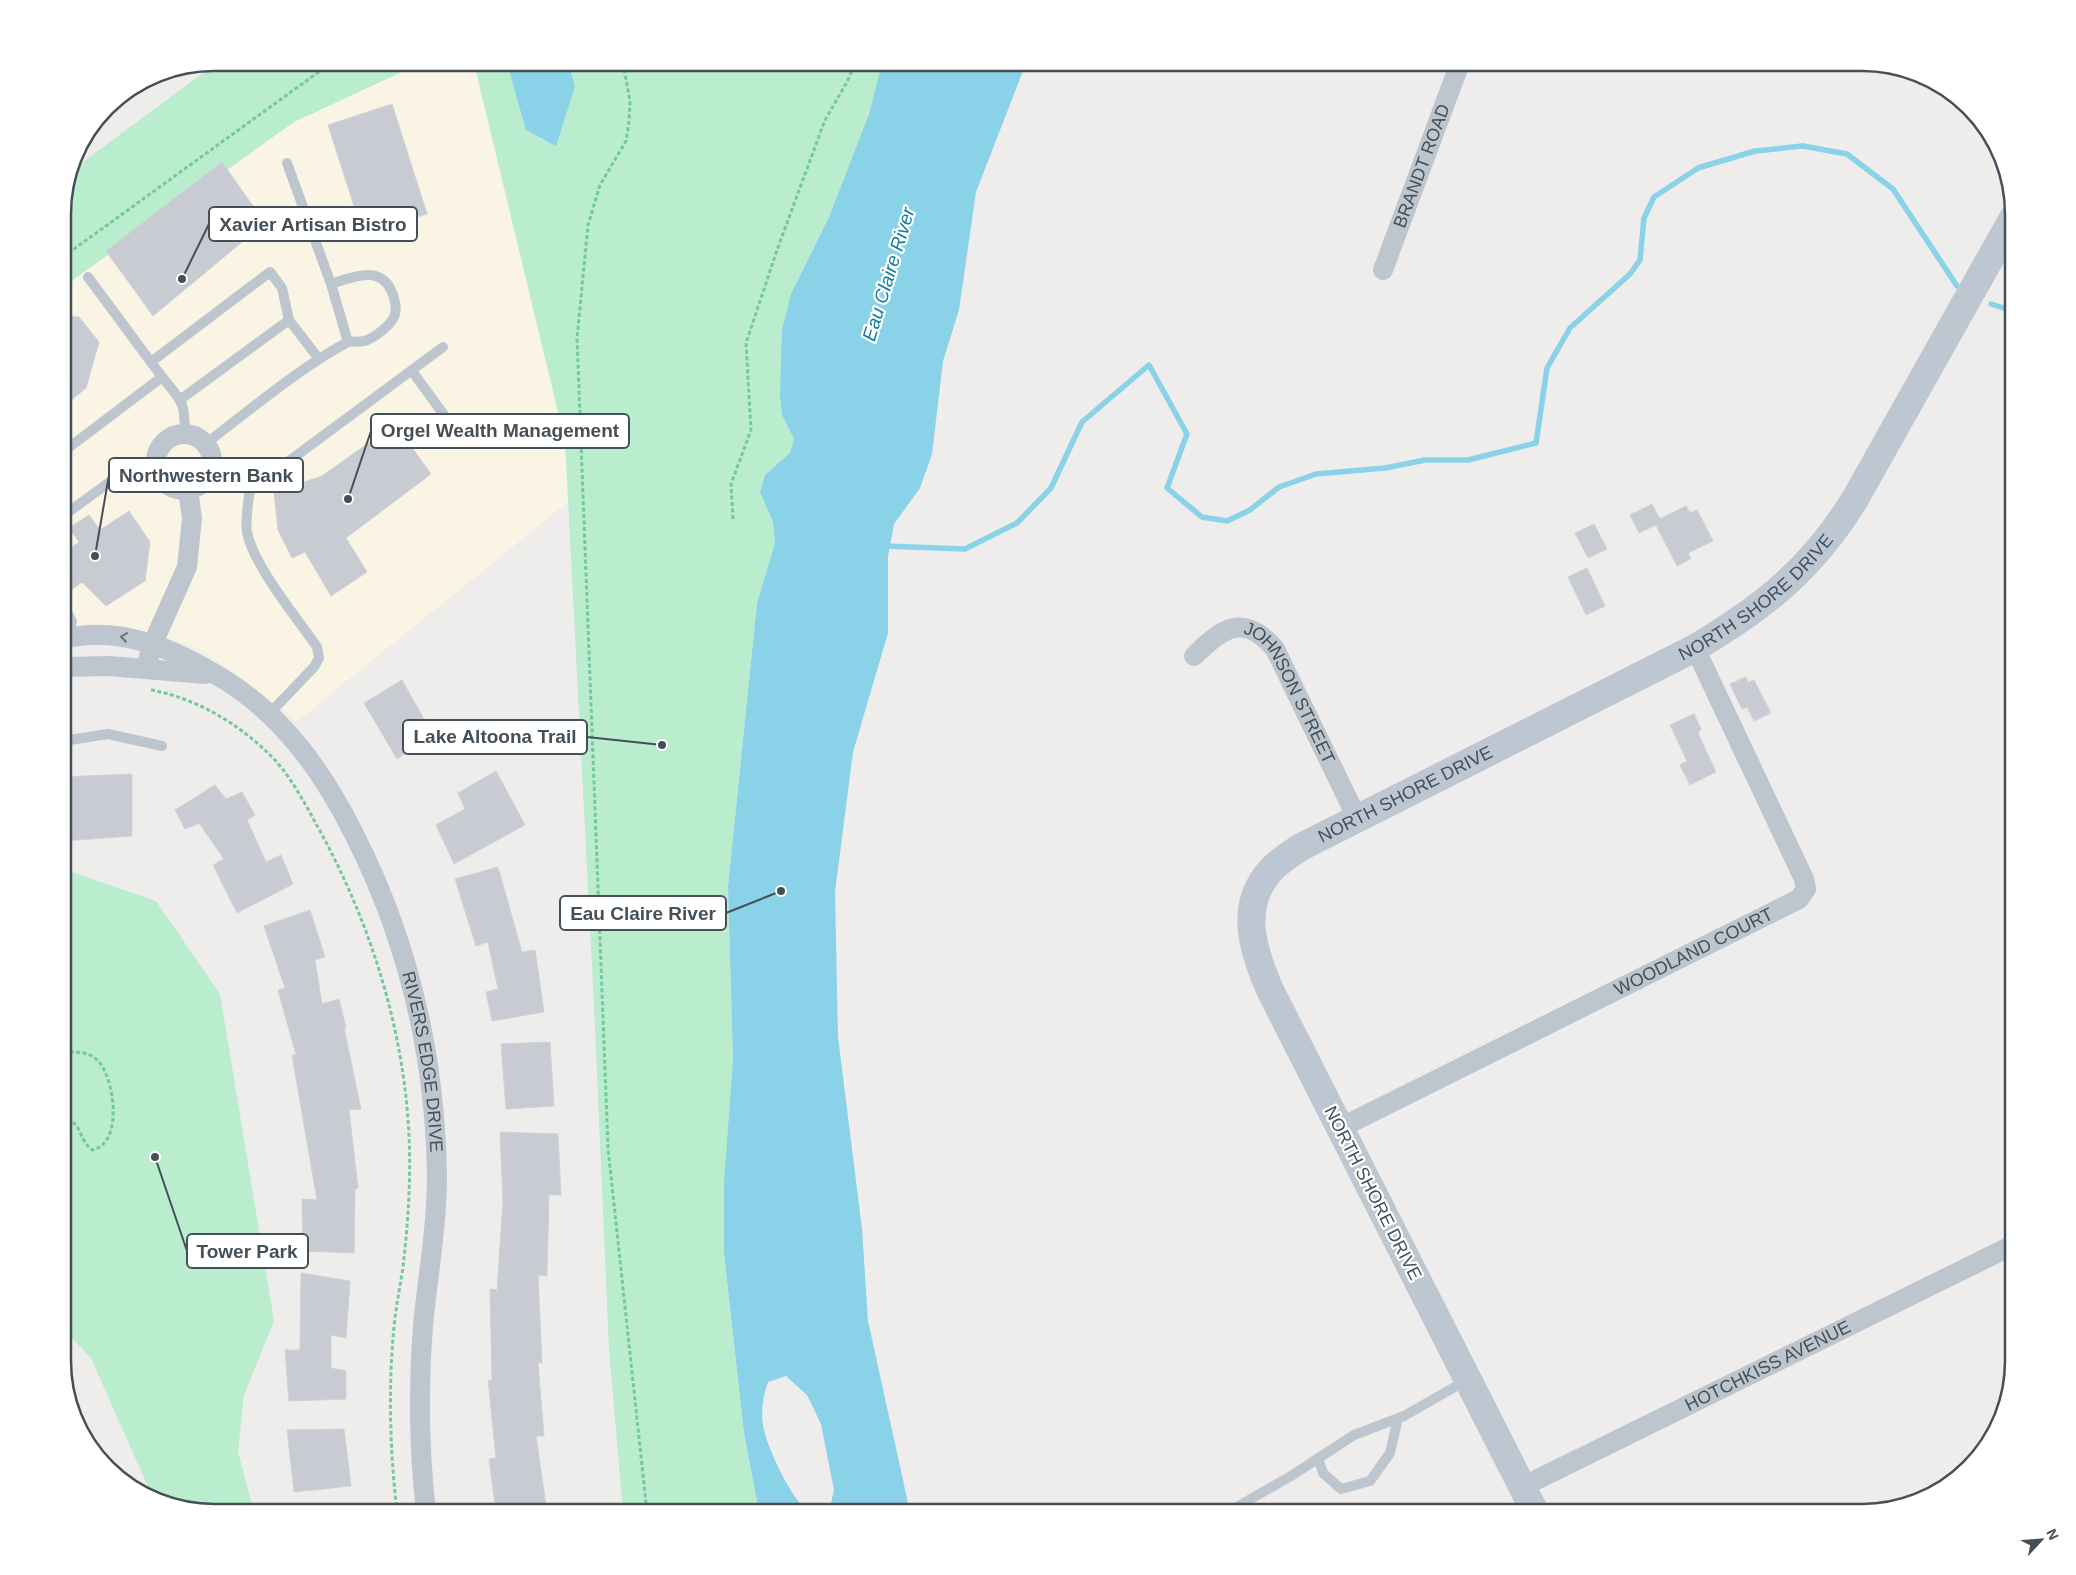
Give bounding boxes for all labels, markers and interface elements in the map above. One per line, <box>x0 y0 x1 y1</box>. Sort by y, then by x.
street label: BRANDT ROAD <box>1390 101 1454 231</box>
water label: Eau Claire River <box>858 204 919 343</box>
callout: Xavier Artisan Bistro <box>209 207 417 241</box>
text: Xavier Artisan Bistro <box>219 214 407 235</box>
callout: Orgel Wealth Management <box>371 414 629 448</box>
text: Orgel Wealth Management <box>381 420 620 441</box>
callout: Northwestern Bank <box>109 458 303 492</box>
text: Northwestern Bank <box>119 465 294 486</box>
street label: NORTH SHORE DRIVE <box>1675 530 1837 665</box>
street label: JOHNSON STREET <box>1241 618 1339 767</box>
one-way arrow <box>120 632 128 643</box>
callout: Lake Altoona Trail <box>403 720 587 754</box>
text: Lake Altoona Trail <box>414 726 576 747</box>
street label: NORTH SHORE DRIVE <box>1315 742 1496 847</box>
callout: Eau Claire River <box>560 896 726 930</box>
text: Eau Claire River <box>570 903 716 924</box>
street label: WOODLAND COURT <box>1611 904 1776 1000</box>
street label: RIVERS EDGE DRIVE <box>398 969 446 1153</box>
street label: NORTH SHORE DRIVE <box>1320 1103 1426 1283</box>
callout: Tower Park <box>187 1234 308 1268</box>
text: Tower Park <box>196 1241 298 1262</box>
street label: HOTCHKISS AVENUE <box>1682 1317 1854 1415</box>
north arrow <box>2016 1515 2066 1565</box>
text: N <box>2043 1526 2062 1542</box>

